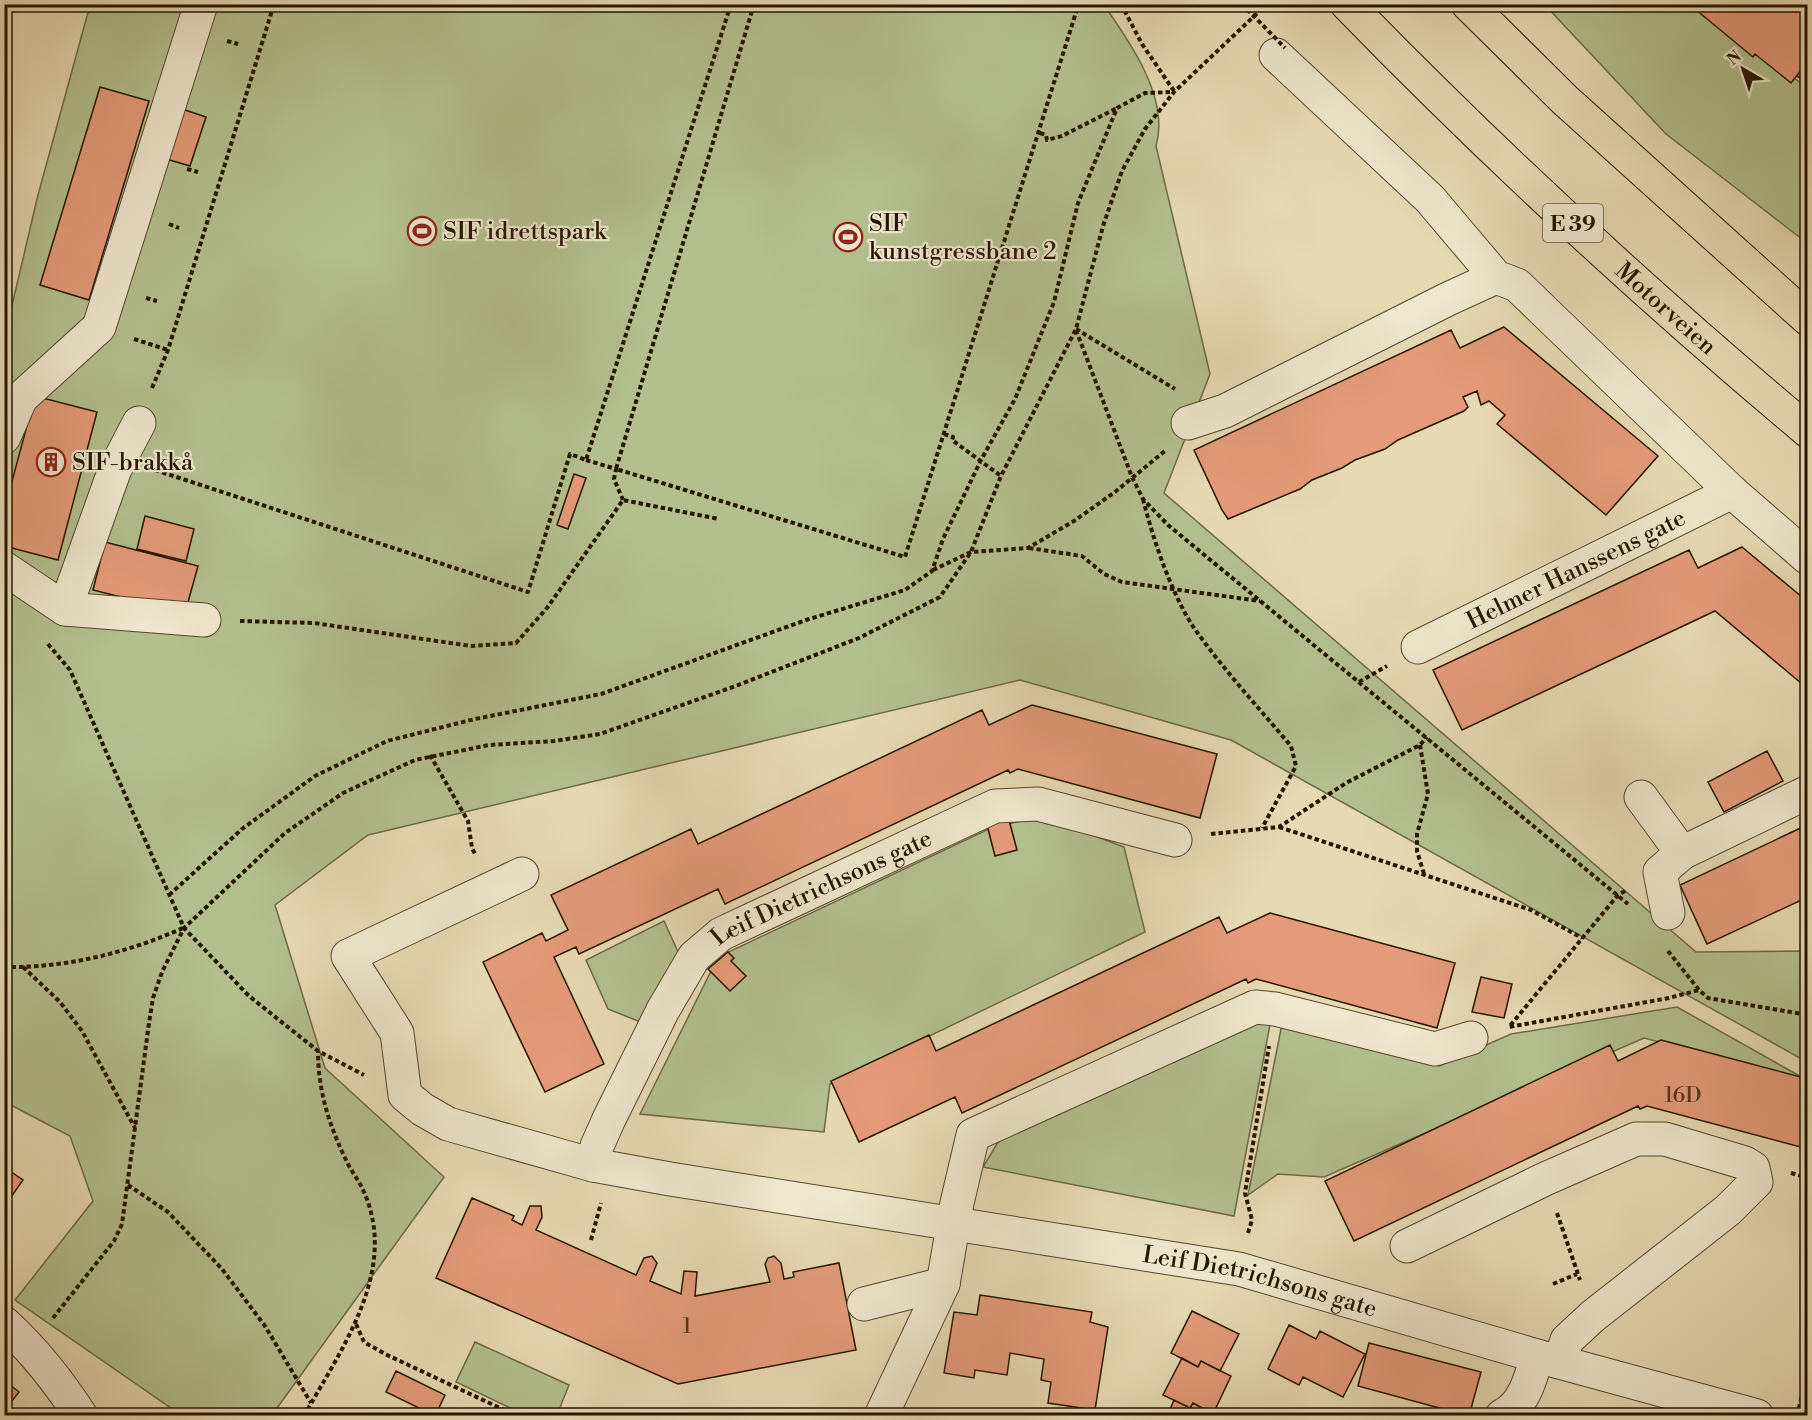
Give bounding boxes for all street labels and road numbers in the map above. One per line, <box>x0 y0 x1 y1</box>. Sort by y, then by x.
road number: E 39 <box>1543 204 1603 242</box>
street label: Motorveien <box>1608 256 1722 362</box>
street label: Helmer Hanssens gate <box>1462 503 1691 637</box>
street label: Leif Dietrichsons gate <box>704 824 937 953</box>
street label: Leif Dietrichsons gate <box>1140 1240 1380 1324</box>

